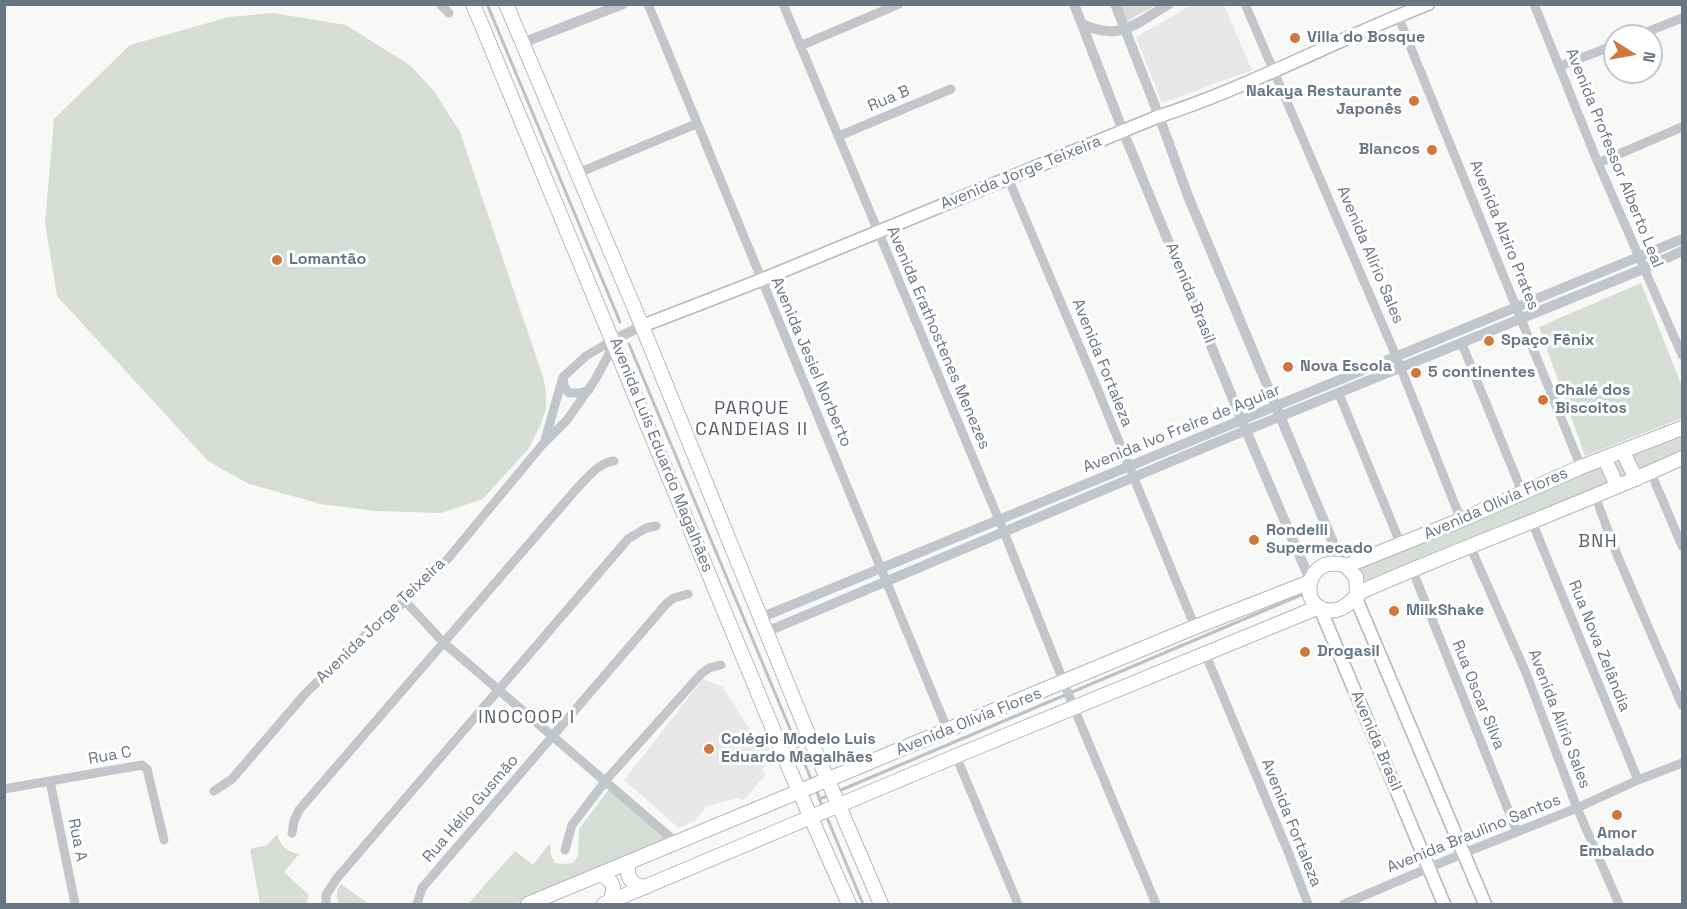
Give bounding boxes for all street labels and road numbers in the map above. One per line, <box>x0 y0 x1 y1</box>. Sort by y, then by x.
street label: Avenida Professor Alberto Leal <box>1561 45 1667 271</box>
street label: Rua B <box>865 82 913 116</box>
street label: Avenida Jorge Teixeira <box>938 132 1104 214</box>
street label: Avenida Alziro Prates <box>1465 157 1543 313</box>
street label: Avenida Alírio Sales <box>1332 183 1408 327</box>
street label: Avenida Erathostenes Menezes <box>882 224 994 452</box>
street label: Avenida Brasil <box>1161 240 1219 346</box>
street label: Avenida Jesiel Norberto <box>766 274 856 450</box>
street label: Avenida Fortaleza <box>1068 296 1136 430</box>
street label: Avenida Luís Eduardo Magalhães <box>605 335 717 575</box>
street label: Avenida Ivo Freire de Aguiar <box>1080 381 1284 477</box>
street label: Avenida Olívia Flores <box>1421 464 1571 544</box>
street label: Avenida Jorge Teixeira <box>312 554 450 688</box>
street label: Rua Nova Zelândia <box>1564 578 1634 714</box>
street label: Rua Oscar Silva <box>1447 637 1509 753</box>
street label: Avenida Alírio Sales <box>1524 647 1594 791</box>
street label: Avenida Olívia Flores <box>893 684 1045 760</box>
street label: Avenida Brasil <box>1346 688 1406 794</box>
street label: Rua C <box>87 743 133 769</box>
street label: Rua Hélio Gusmão <box>419 751 523 867</box>
street label: Avenida Fortaleza <box>1257 756 1325 890</box>
street label: Avenida Braulino Santos <box>1384 790 1564 878</box>
street label: Rua A <box>63 817 91 863</box>

